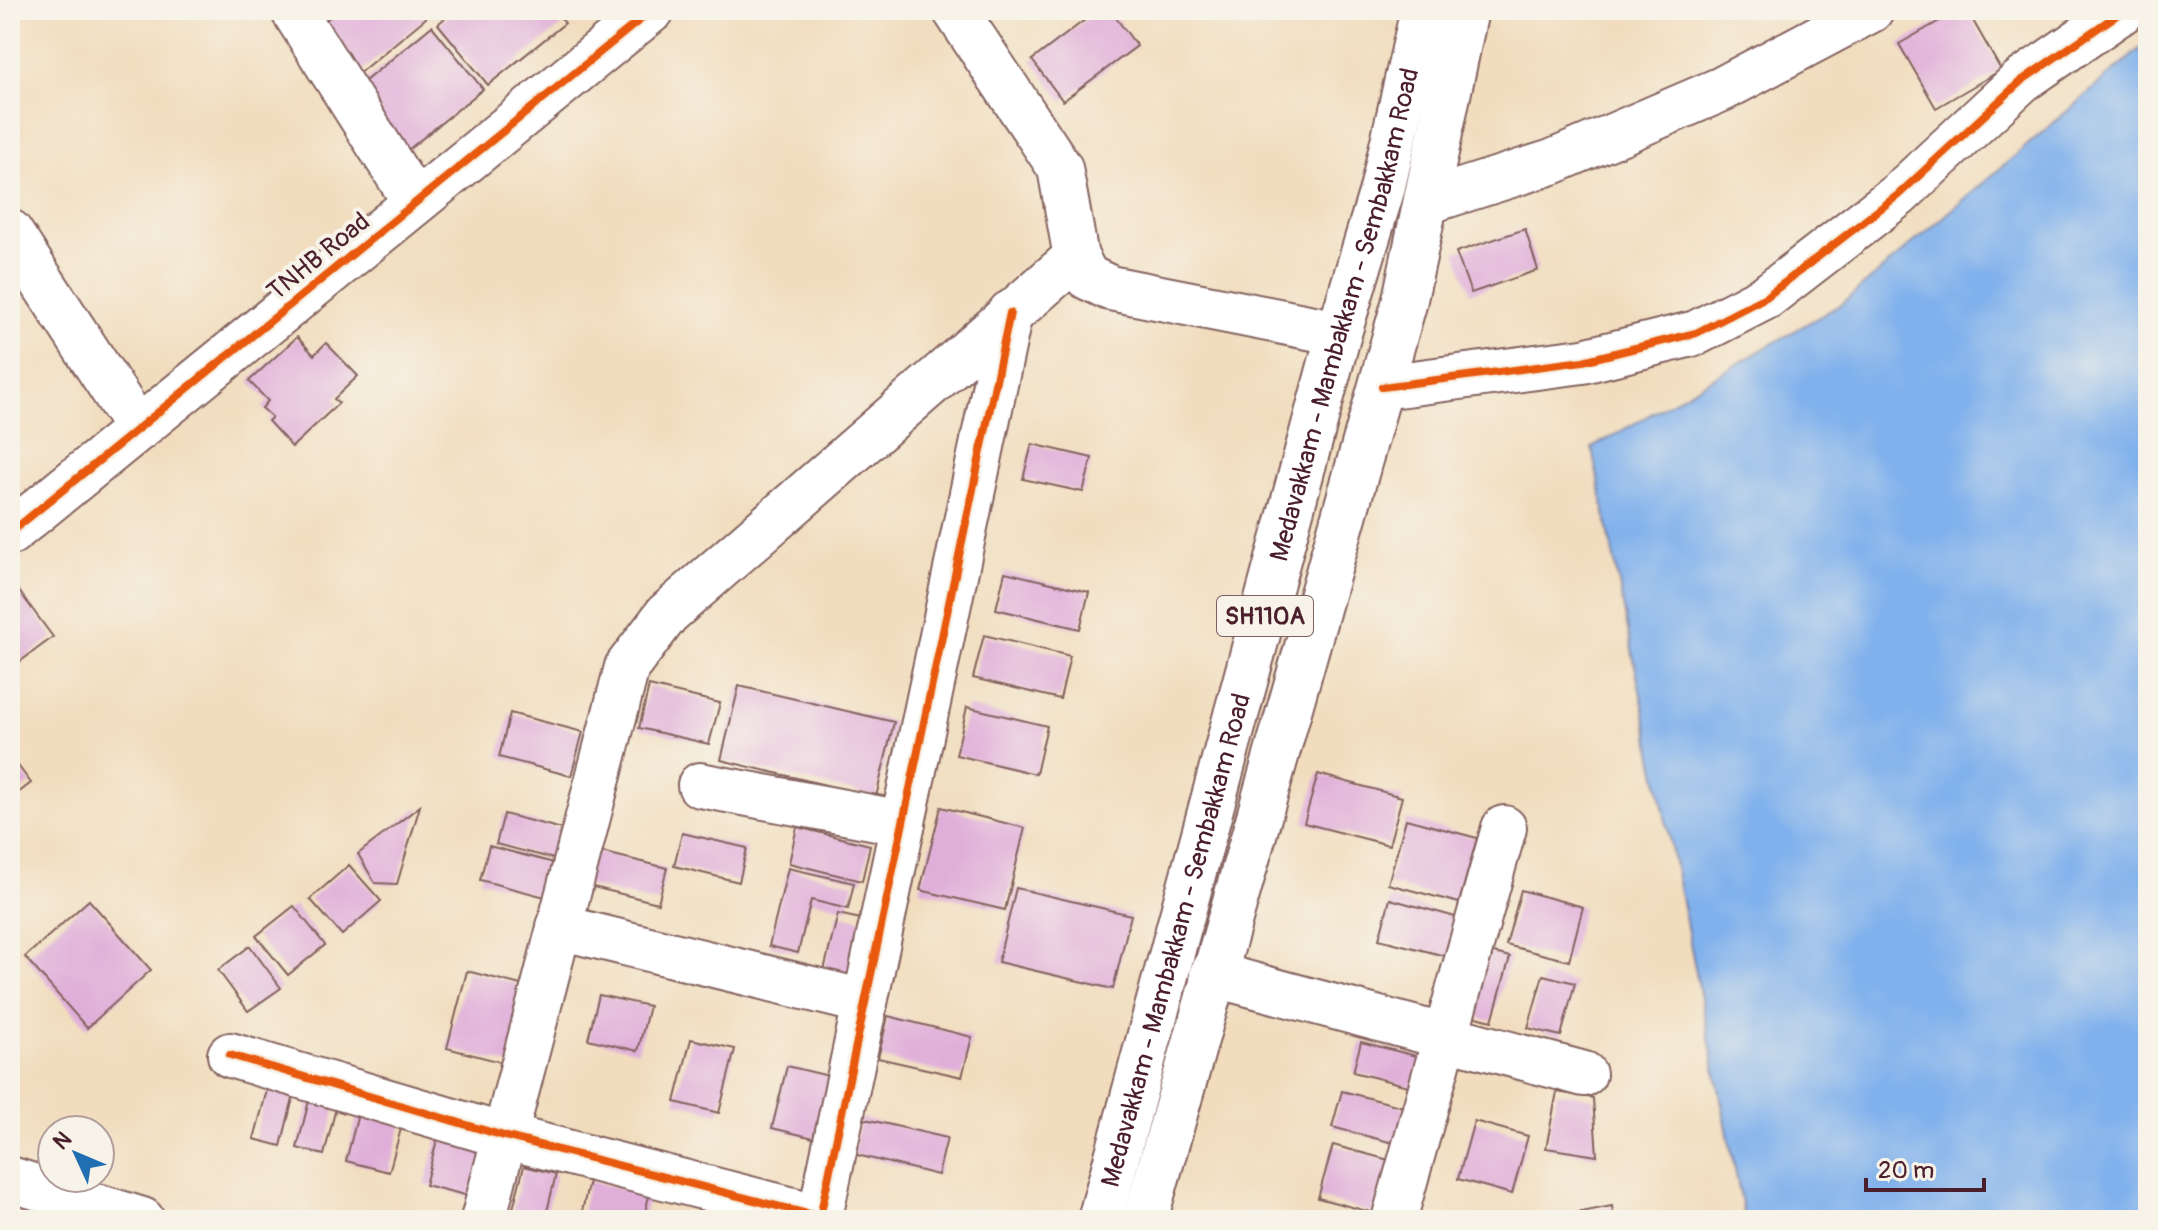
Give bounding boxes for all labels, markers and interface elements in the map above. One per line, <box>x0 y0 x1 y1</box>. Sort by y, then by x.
street label: Medavakkam - Mambakkam - Sembakkam Road <box>1263 65 1426 565</box>
street label: TNHB Road <box>261 206 376 308</box>
road number: SH110A <box>1217 596 1313 636</box>
street label: Medavakkam - Mambakkam - Sembakkam Road <box>1095 690 1258 1190</box>
north arrow <box>36 1114 116 1194</box>
text: N <box>47 1126 78 1156</box>
scale bar <box>1866 1142 1984 1192</box>
text: 20 m <box>1878 1156 1934 1185</box>

